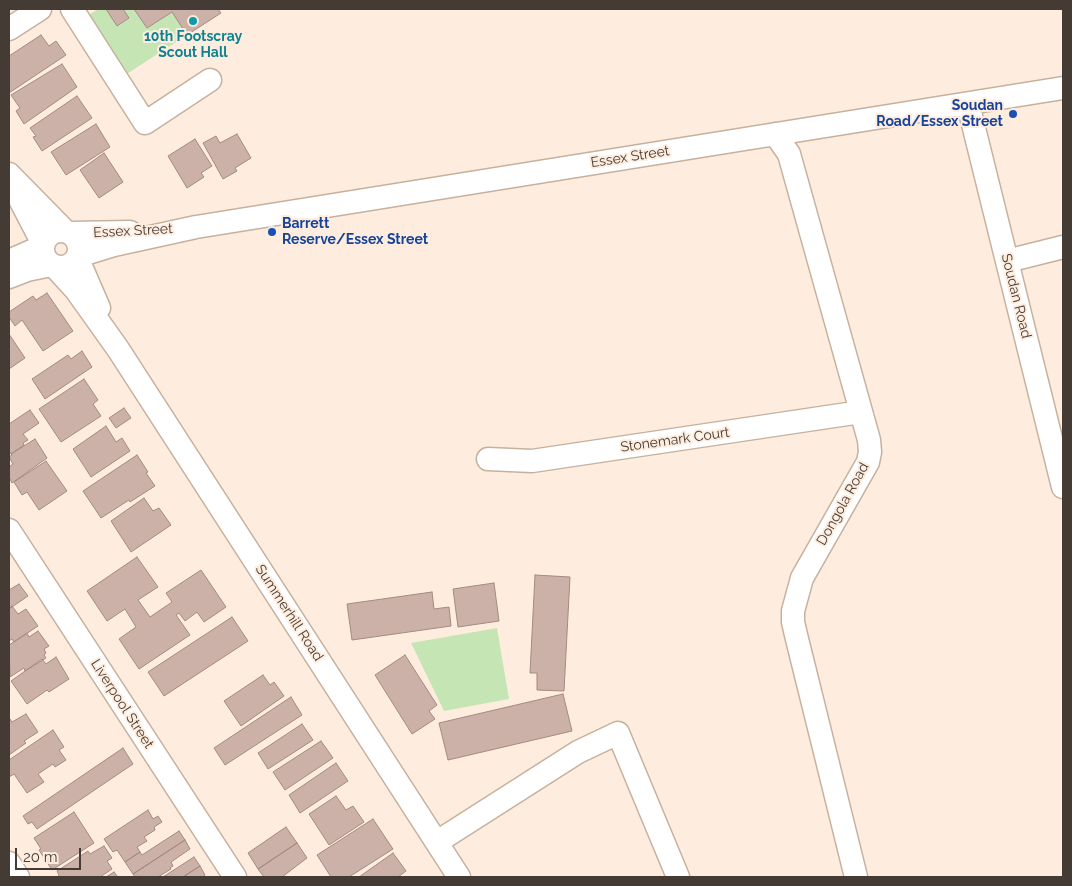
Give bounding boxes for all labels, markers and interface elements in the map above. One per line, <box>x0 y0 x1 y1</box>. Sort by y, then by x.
marker: 10th Footscray Scout Hall <box>187 15 199 27</box>
place label: 10th Footscray Scout Hall <box>144 29 242 62</box>
place label: Soudan Road/Essex Street <box>876 98 1003 130</box>
marker: Soudan Road/Essex Street <box>1007 108 1019 120</box>
street label: Essex Street <box>589 142 671 172</box>
place label: Barrett Reserve/Essex Street <box>282 216 428 248</box>
street label: Essex Street <box>93 221 173 241</box>
marker: Barrett Reserve/Essex Street <box>266 226 278 238</box>
street label: Soudan Road <box>997 252 1035 340</box>
street label: Stonemark Court <box>619 424 731 456</box>
street label: Dongola Road <box>813 460 873 548</box>
street label: Summerhill Road <box>252 562 326 664</box>
street label: Liverpool Street <box>87 656 157 752</box>
scale bar <box>18 838 84 870</box>
text: 20 m <box>23 848 58 866</box>

